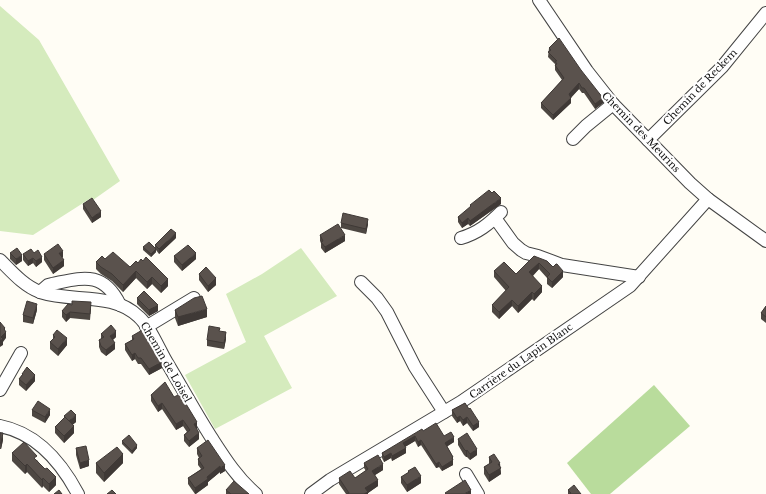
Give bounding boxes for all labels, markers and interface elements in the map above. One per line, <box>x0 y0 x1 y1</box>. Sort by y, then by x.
street label: Chemin de Reckem <box>660 46 740 128</box>
street label: Chemin des Meurins <box>599 89 683 175</box>
street label: Chemin de Loisel <box>138 320 194 404</box>
street label: Carrière du Lapin Blanc <box>467 320 576 402</box>

